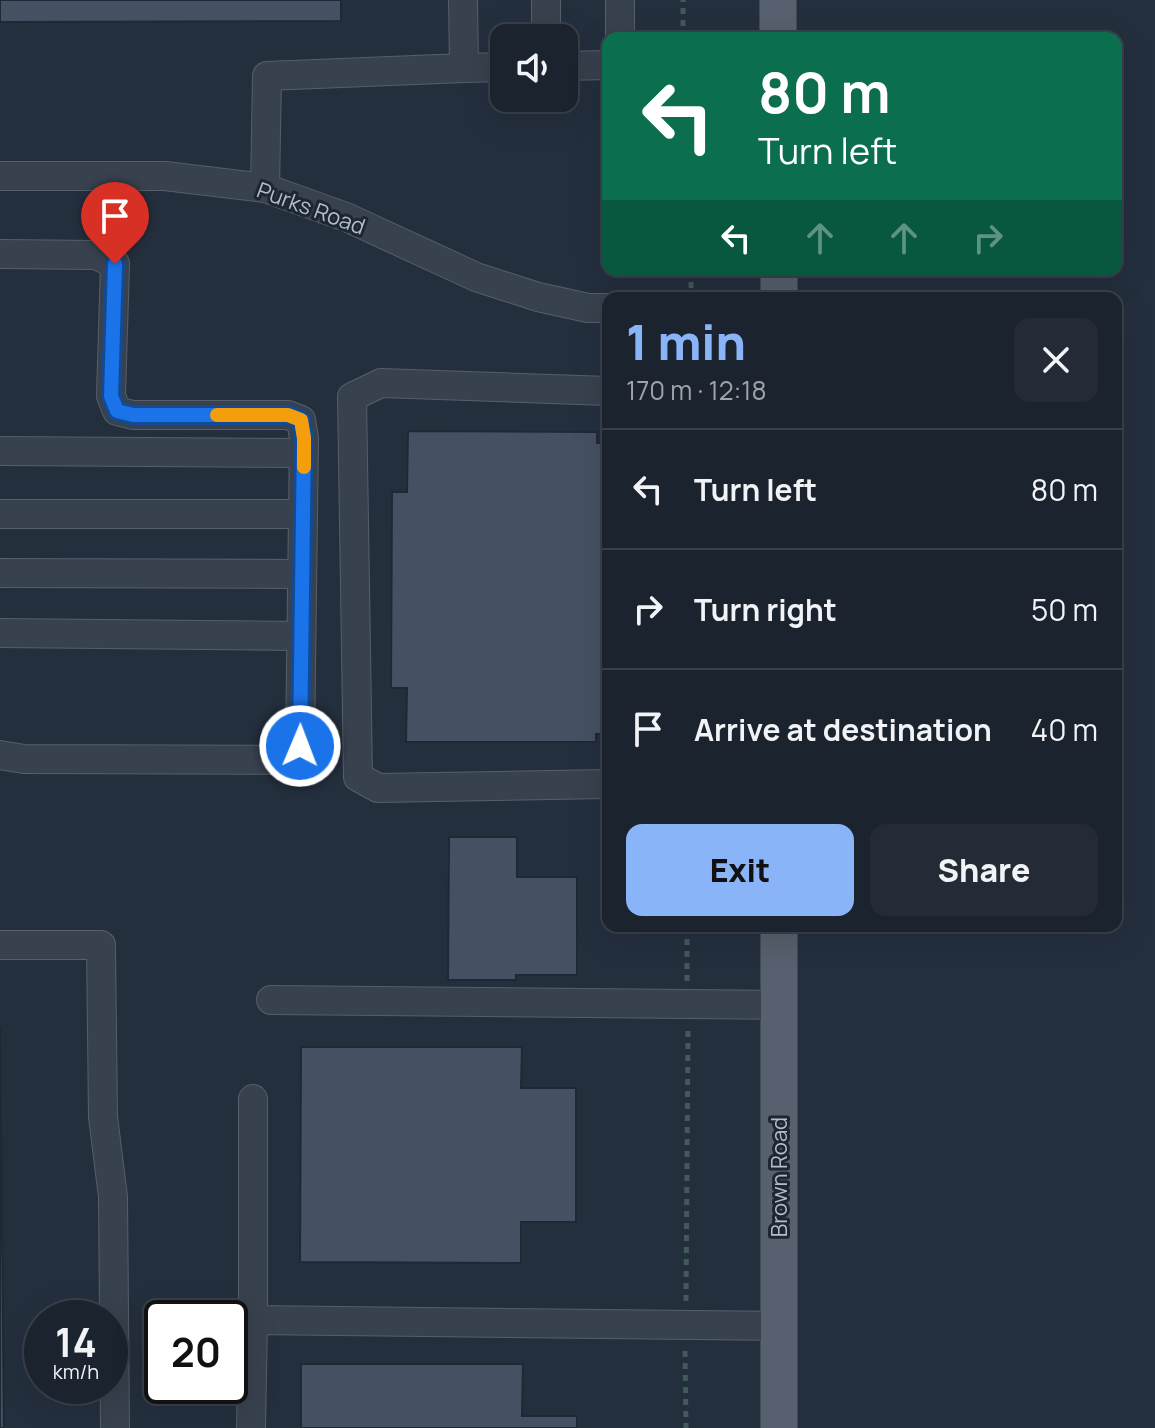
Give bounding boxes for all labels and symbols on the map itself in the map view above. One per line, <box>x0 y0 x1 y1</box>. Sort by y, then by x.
street label: Purks Road <box>253 175 369 241</box>
pin <box>81 182 149 264</box>
position arrow <box>258 704 342 788</box>
street label: Brown Road <box>764 1117 794 1237</box>
speed limit sign: 20 <box>144 1300 248 1404</box>

